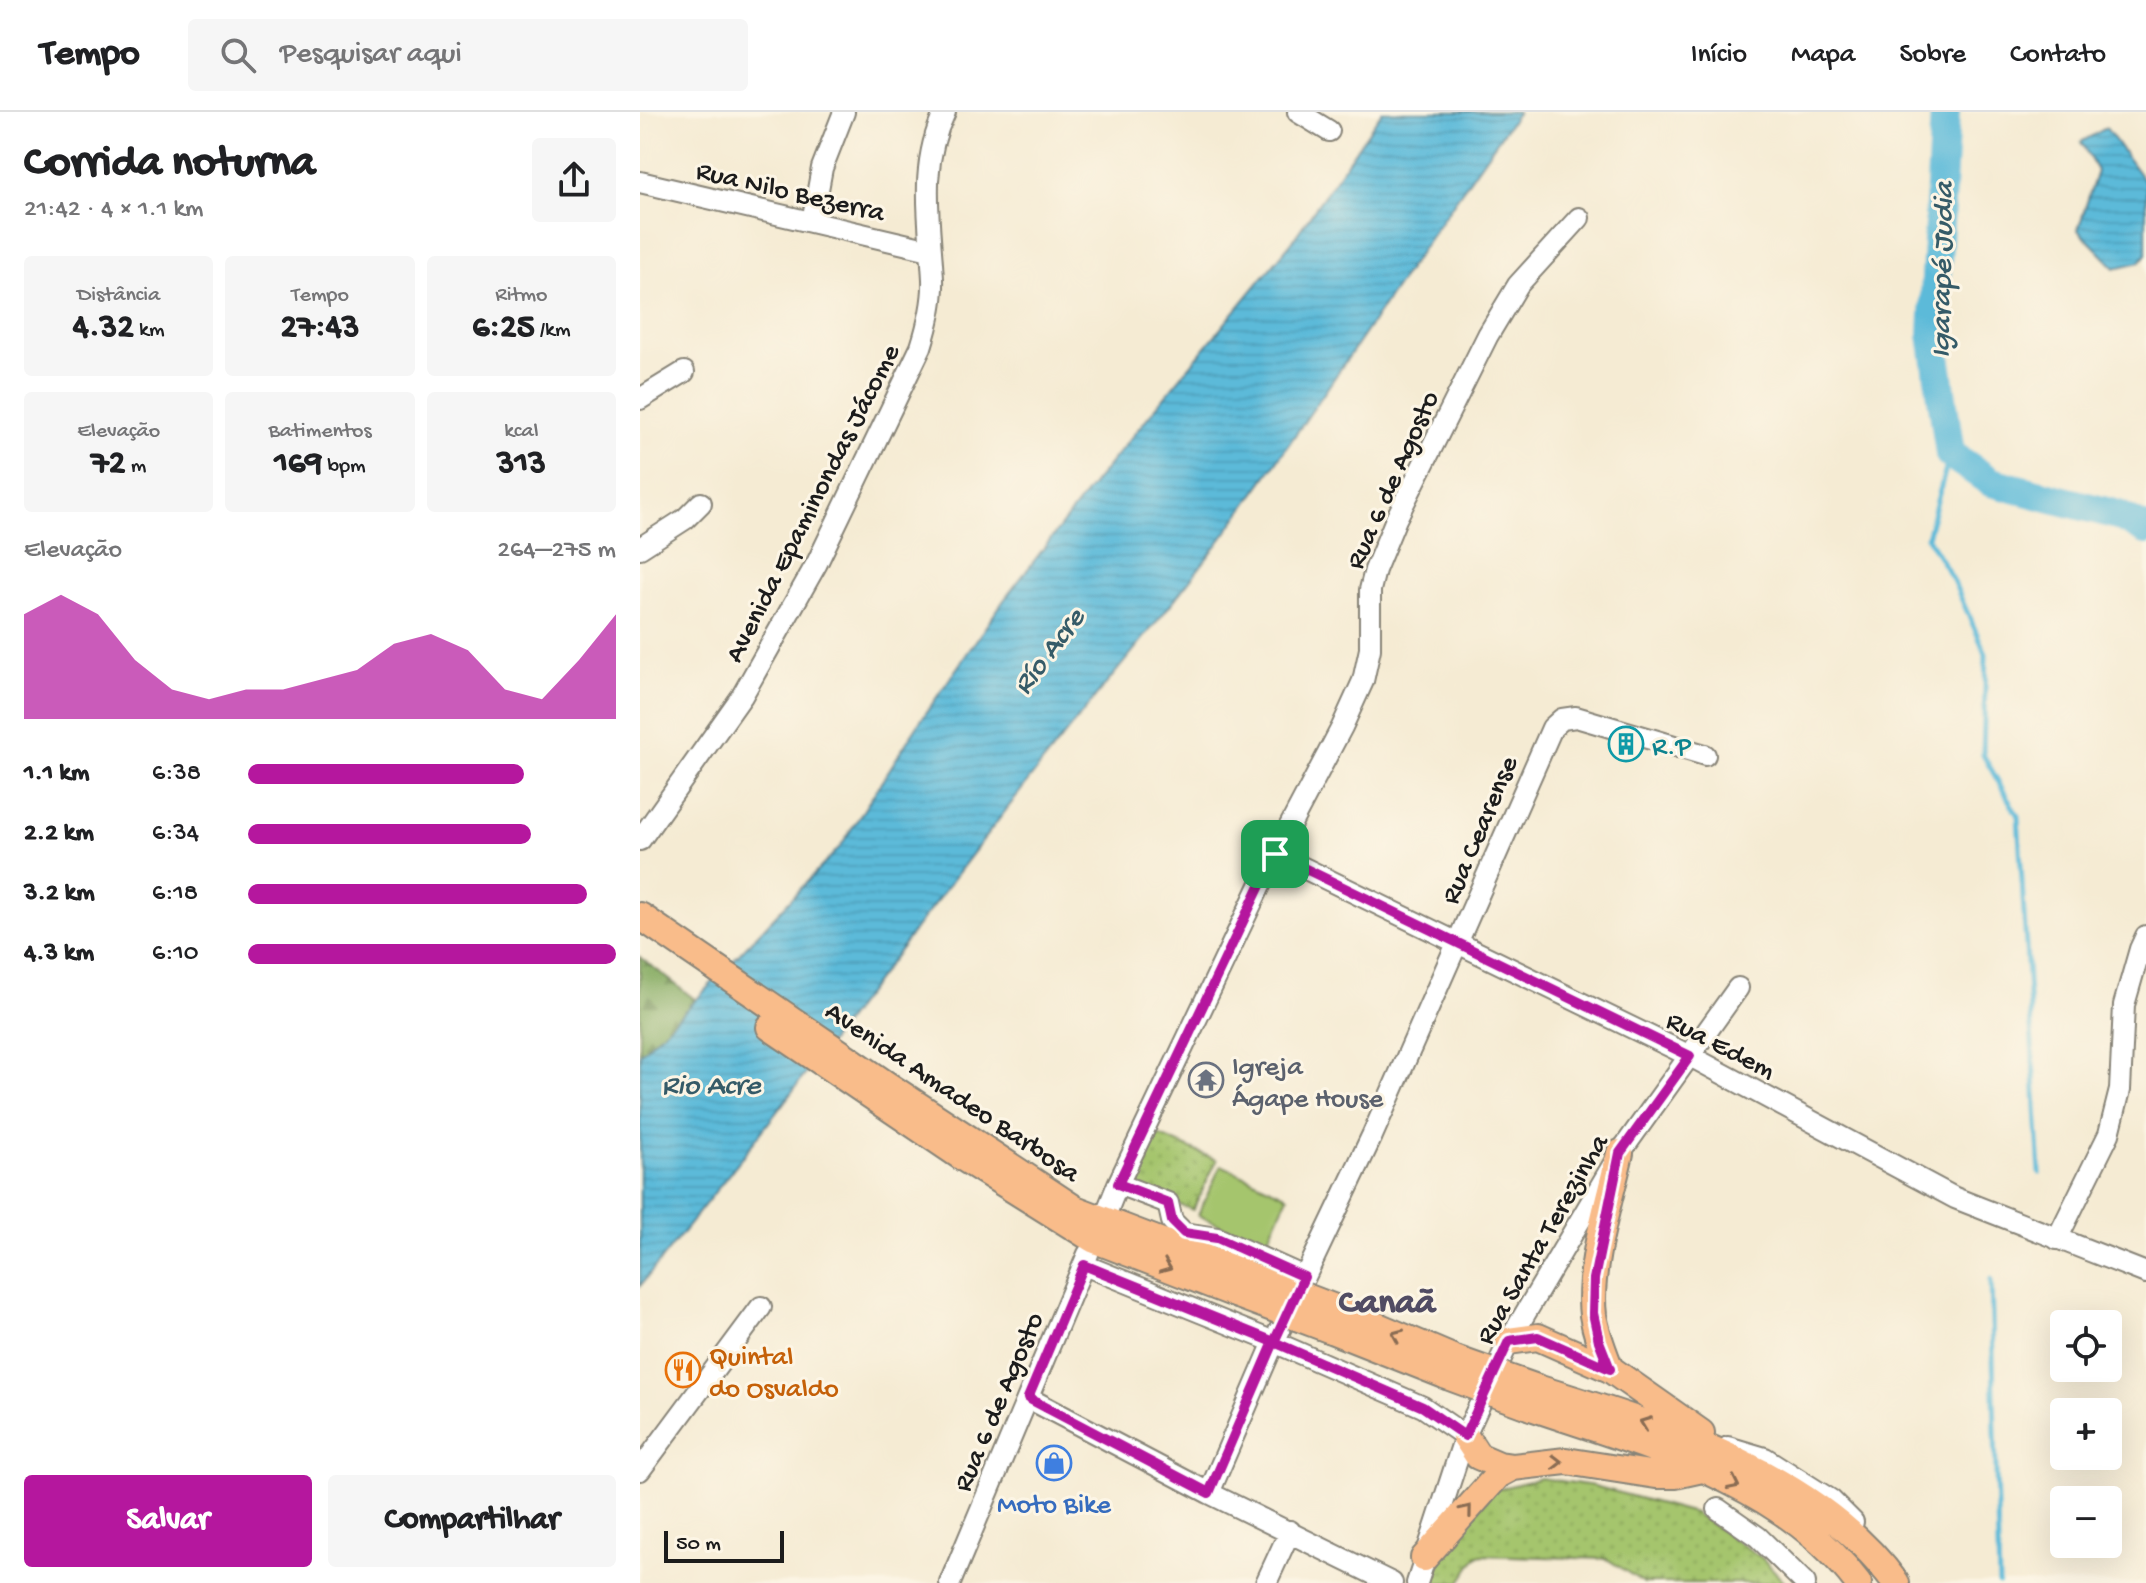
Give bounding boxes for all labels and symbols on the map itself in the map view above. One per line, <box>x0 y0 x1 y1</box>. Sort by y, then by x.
street label: Rua Nilo Bezerra <box>692 156 889 231</box>
water label: Igarapé Judia <box>1925 179 1964 359</box>
street label: Avenida Epaminondas Jácome <box>719 339 909 669</box>
street label: Rua 6 de Agosto <box>1340 387 1448 575</box>
water label: Río Acre <box>1007 601 1095 703</box>
building icon: R.P <box>1607 725 1645 763</box>
place label: R.P <box>1652 732 1691 765</box>
street label: Rua Cearense <box>1435 751 1527 910</box>
pin <box>1241 820 1309 888</box>
street label: Avenida Amadeo Barbosa <box>818 996 1086 1192</box>
street label: Rua Edem <box>1660 1005 1780 1089</box>
place label: Igreja Ágape House <box>1232 1052 1384 1117</box>
temple icon: Igreja Ágape House <box>1187 1061 1225 1099</box>
water label: Rio Acre <box>662 1070 762 1105</box>
street label: Rua Santa Terezinha <box>1470 1128 1618 1351</box>
one-way arrow <box>1158 1257 1172 1273</box>
district label: Canaã <box>1339 1283 1437 1326</box>
street label: Rua 6 de Agosto <box>948 1308 1053 1497</box>
one-way arrow <box>1391 1328 1405 1344</box>
place label: Quintal do Osvaldo <box>709 1342 839 1407</box>
restaurant icon: Quintal do Osvaldo <box>664 1351 702 1389</box>
one-way arrow <box>1639 1416 1653 1433</box>
shop icon: Moto Bike <box>1035 1444 1073 1482</box>
one-way arrow <box>1552 1454 1564 1471</box>
one-way arrow <box>1726 1474 1741 1490</box>
place label: Moto Bike <box>997 1490 1111 1523</box>
one-way arrow <box>1457 1504 1471 1519</box>
scale bar <box>664 1527 784 1563</box>

